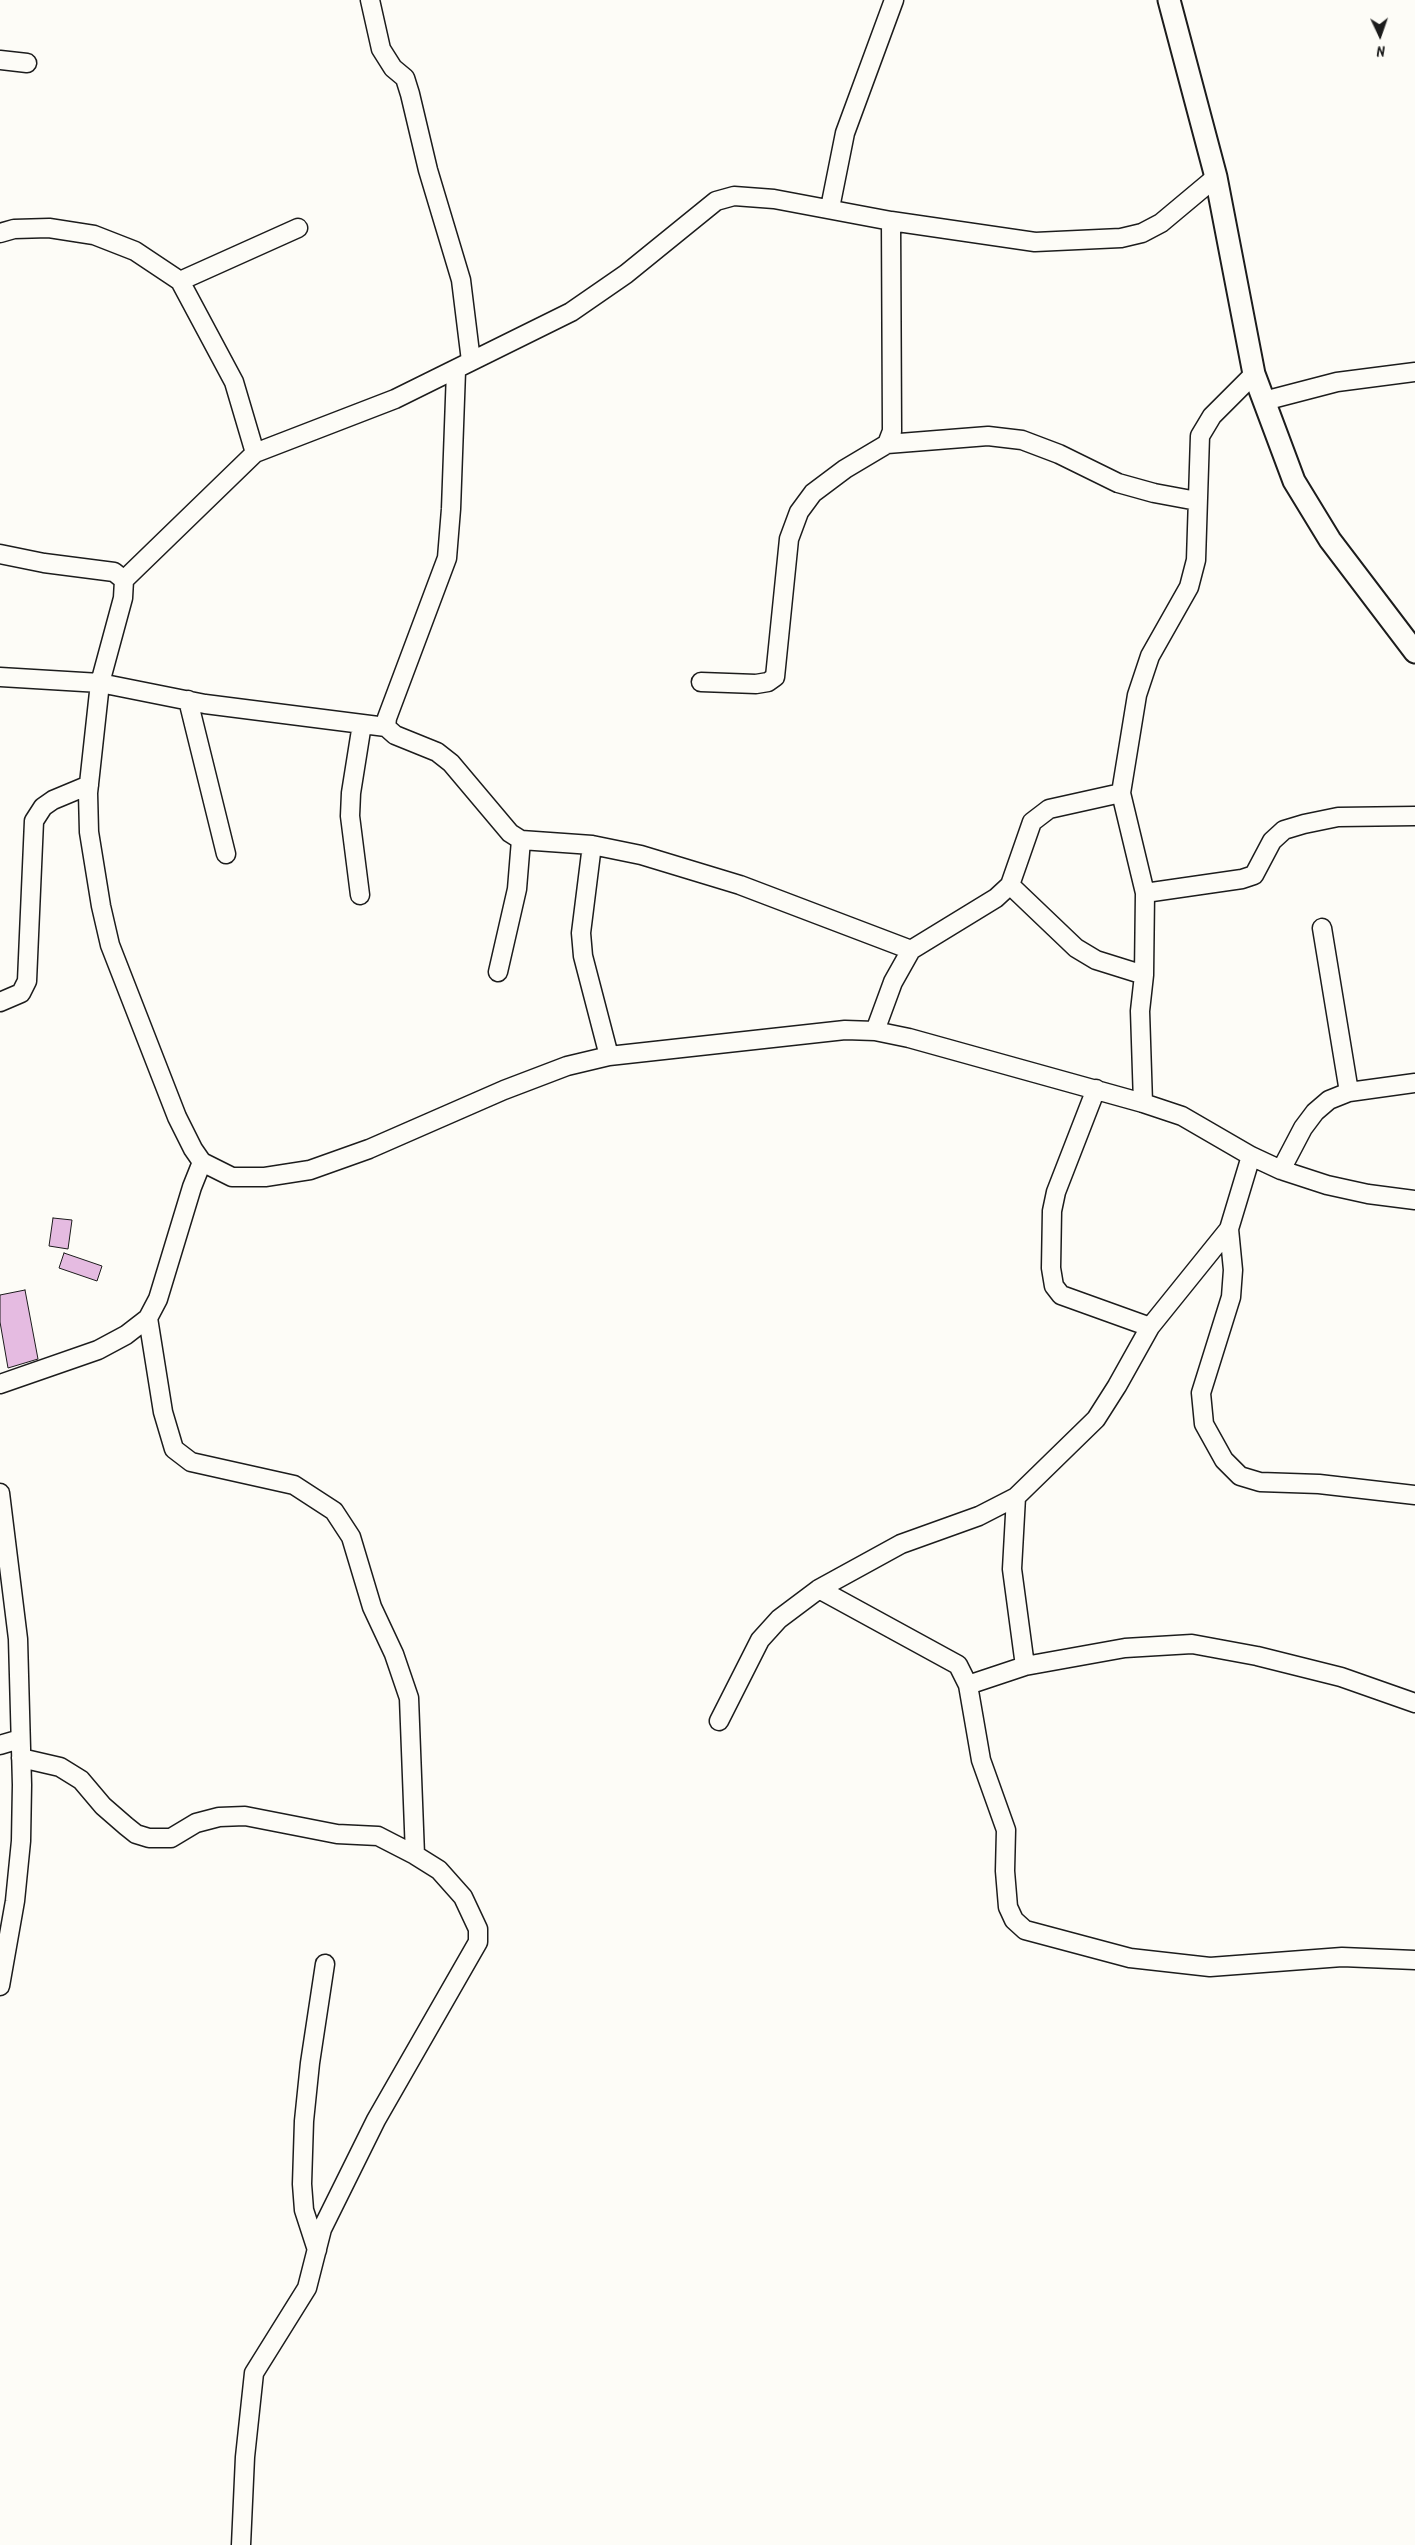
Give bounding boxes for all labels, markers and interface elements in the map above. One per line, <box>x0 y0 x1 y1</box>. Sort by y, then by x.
north arrow <box>1355 10 1405 60</box>
text: N <box>1376 39 1386 61</box>

